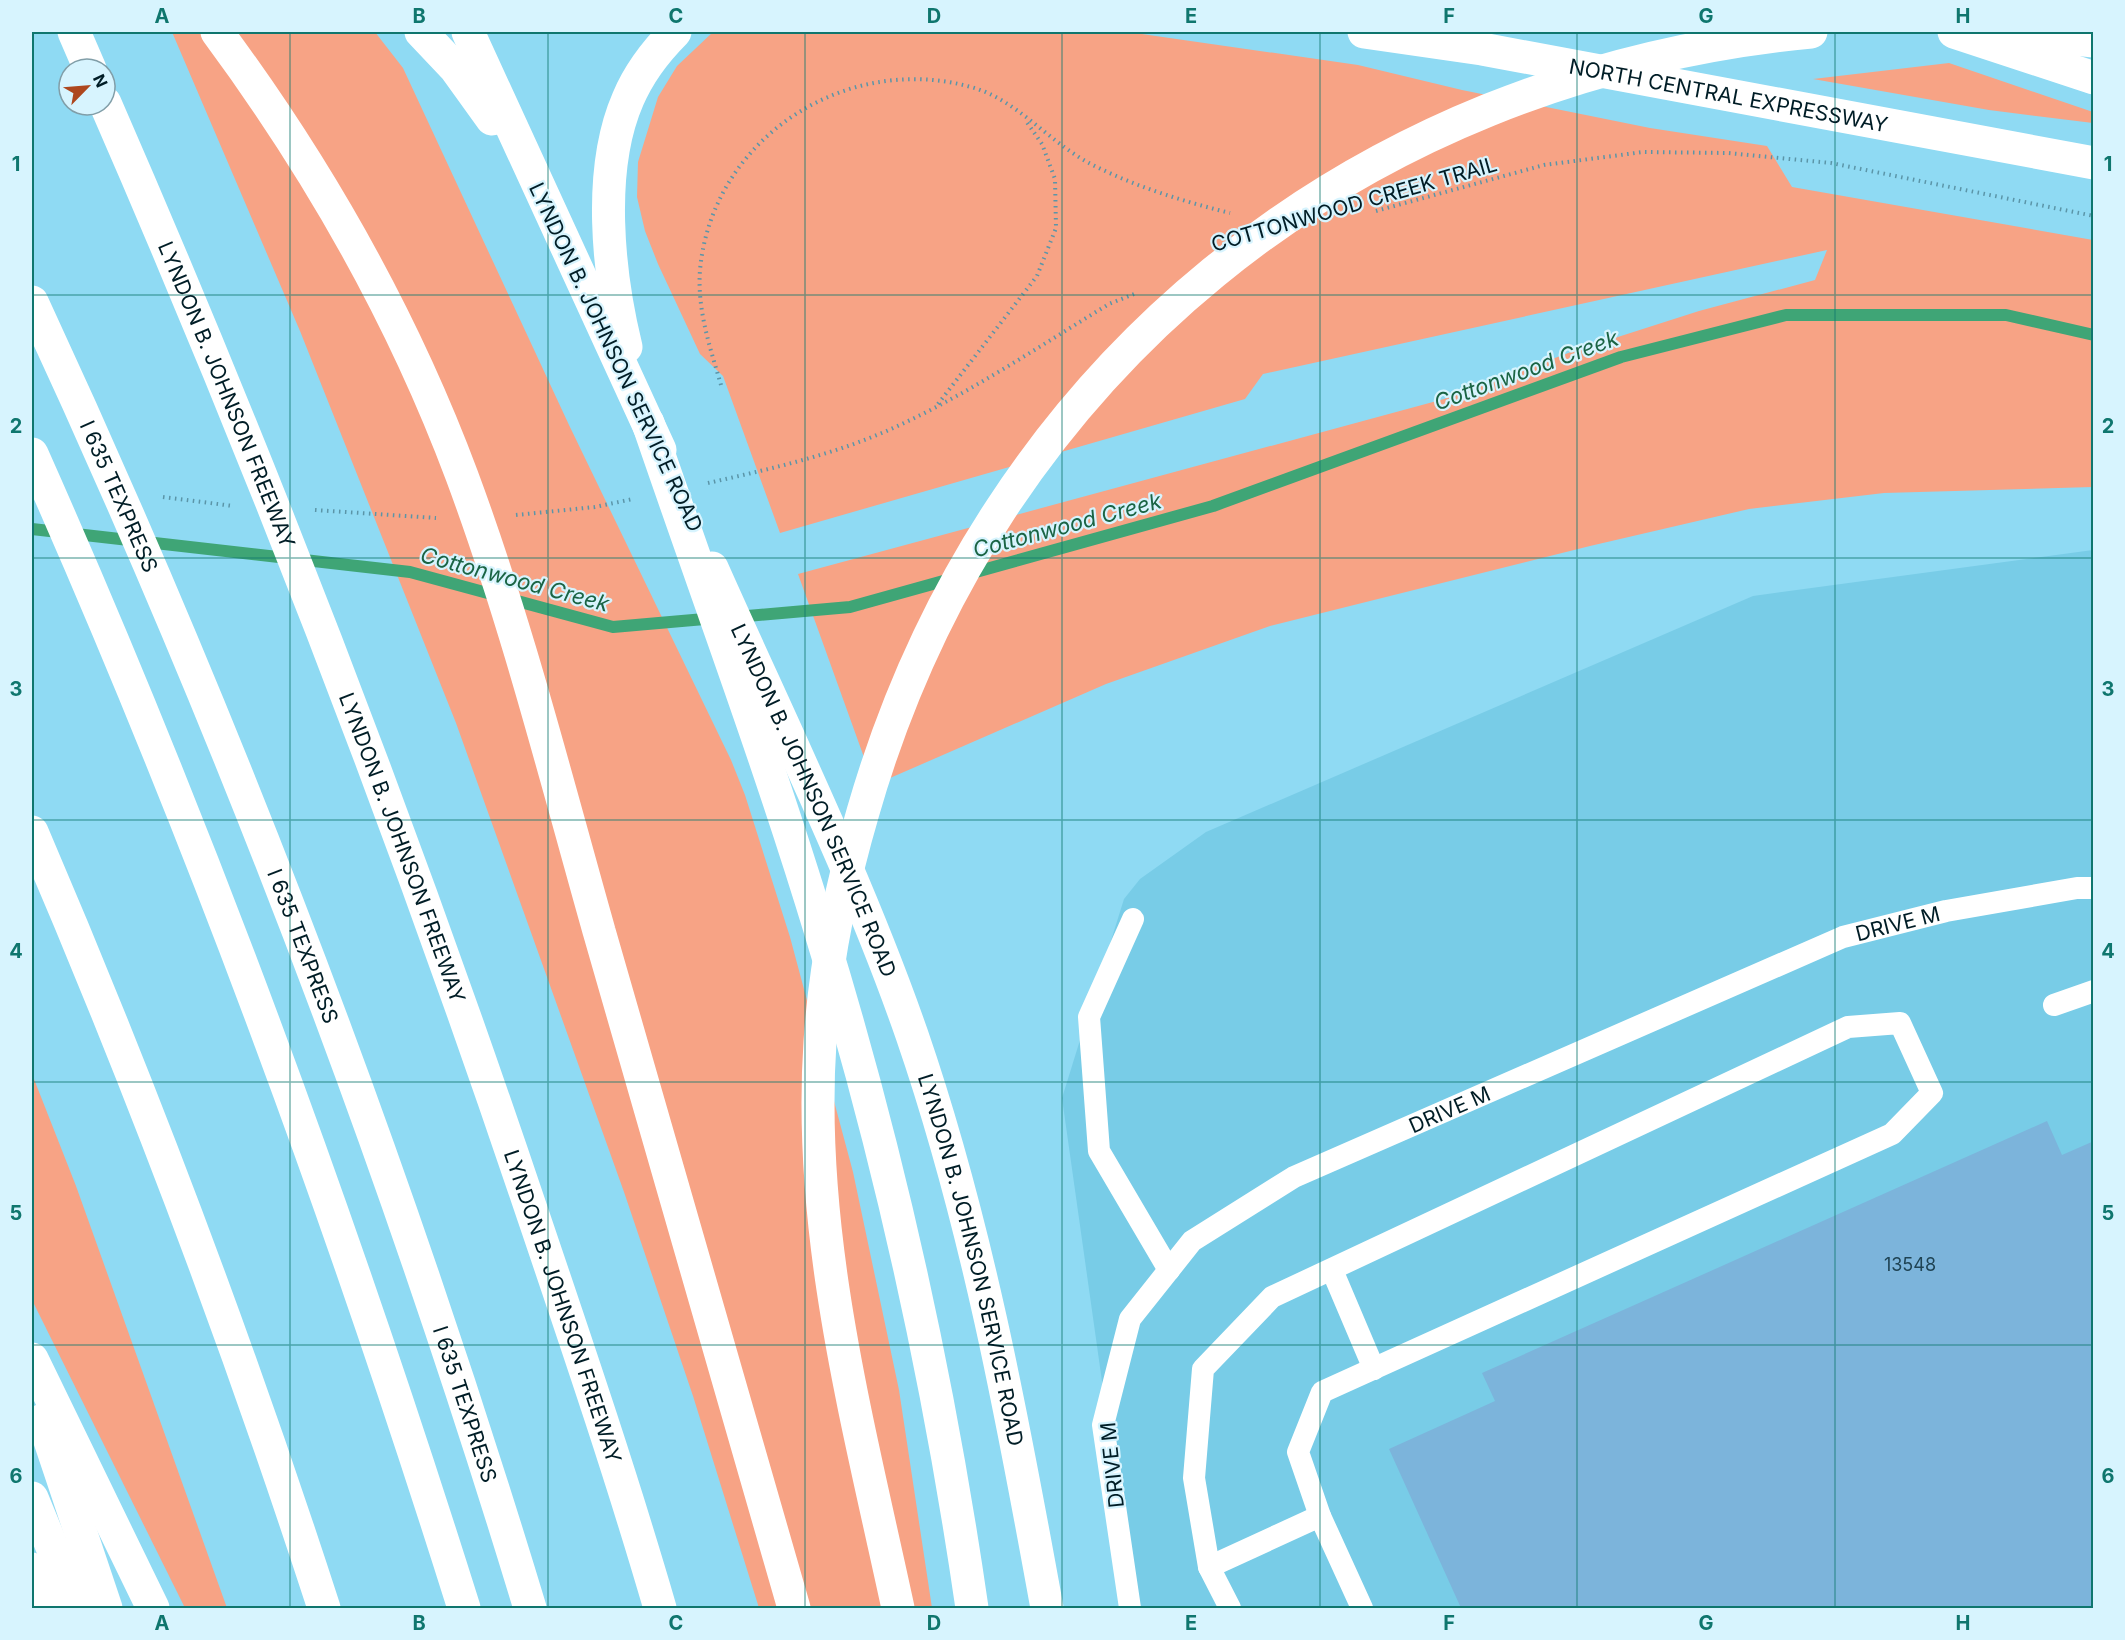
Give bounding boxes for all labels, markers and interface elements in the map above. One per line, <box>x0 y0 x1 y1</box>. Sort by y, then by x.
text: A <box>155 4 170 28</box>
text: B <box>412 4 426 28</box>
text: C <box>669 4 683 28</box>
text: D <box>927 4 941 28</box>
text: E <box>1185 4 1197 28</box>
text: F <box>1443 4 1455 28</box>
text: G <box>1698 4 1714 28</box>
text: H <box>1956 4 1970 28</box>
street label: NORTH CENTRAL EXPRESSWAY <box>1567 53 1890 137</box>
north arrow <box>57 57 117 117</box>
text: N <box>89 71 112 90</box>
street label: COTTONWOOD CREEK TRAIL <box>1208 151 1500 257</box>
text: 1 <box>12 152 20 176</box>
text: 1 <box>2104 152 2112 176</box>
street label: LYNDON B. JOHNSON SERVICE ROAD <box>524 178 708 536</box>
street label: LYNDON B. JOHNSON FREEWAY <box>153 238 301 551</box>
water label: Cottonwood Creek <box>1430 324 1623 415</box>
text: 2 <box>10 414 22 438</box>
text: 2 <box>2102 414 2114 438</box>
street label: I 635 TEXPRESS <box>75 416 164 576</box>
water label: Cottonwood Creek <box>970 487 1165 563</box>
water label: Cottonwood Creek <box>418 541 613 617</box>
street label: LYNDON B. JOHNSON SERVICE ROAD <box>726 620 902 980</box>
text: 3 <box>10 677 22 701</box>
text: 3 <box>2102 677 2114 701</box>
street label: LYNDON B. JOHNSON FREEWAY <box>334 689 471 1006</box>
street label: I 635 TEXPRESS <box>263 865 344 1027</box>
street label: DRIVE M <box>1853 901 1943 946</box>
text: 4 <box>9 939 23 963</box>
text: 4 <box>2101 939 2115 963</box>
street label: LYNDON B. JOHNSON SERVICE ROAD <box>913 1071 1029 1448</box>
street label: DRIVE M <box>1405 1080 1494 1138</box>
street label: LYNDON B. JOHNSON FREEWAY <box>499 1146 627 1466</box>
text: 5 <box>10 1201 22 1225</box>
text: 5 <box>2102 1201 2114 1225</box>
house number: 13548 <box>1884 1254 1936 1275</box>
street label: I 635 TEXPRESS <box>428 1323 503 1486</box>
street label: DRIVE M <box>1095 1421 1129 1509</box>
text: 6 <box>10 1464 23 1488</box>
text: 6 <box>2102 1464 2115 1488</box>
text: A <box>155 1611 170 1635</box>
text: B <box>412 1611 426 1635</box>
text: C <box>669 1611 683 1635</box>
text: D <box>927 1611 941 1635</box>
text: E <box>1185 1611 1197 1635</box>
text: F <box>1443 1611 1455 1635</box>
text: G <box>1698 1611 1714 1635</box>
text: H <box>1956 1611 1970 1635</box>

